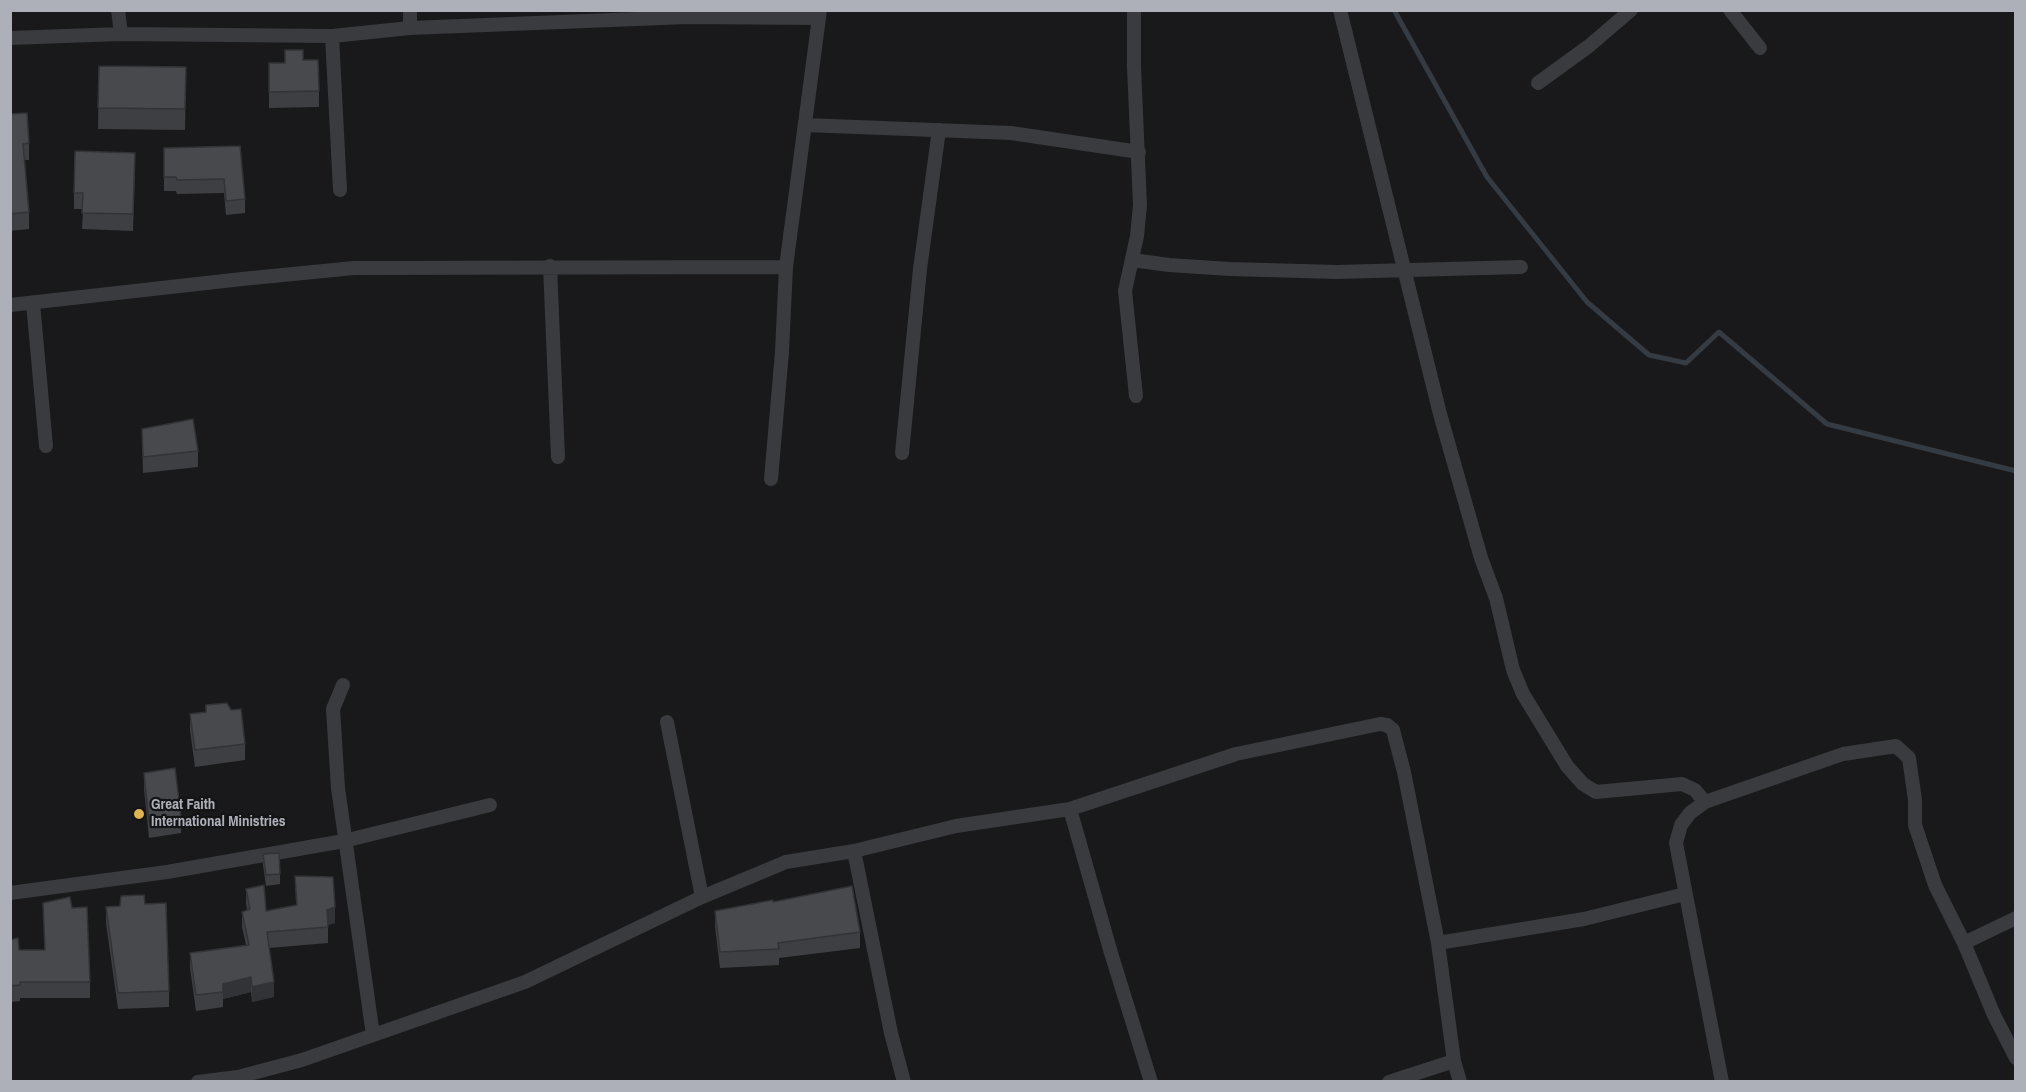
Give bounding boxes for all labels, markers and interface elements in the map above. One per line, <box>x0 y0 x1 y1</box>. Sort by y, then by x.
place label: Great Faith International Ministries <box>151 796 286 831</box>
marker: Great Faith International Ministries <box>132 807 146 821</box>

